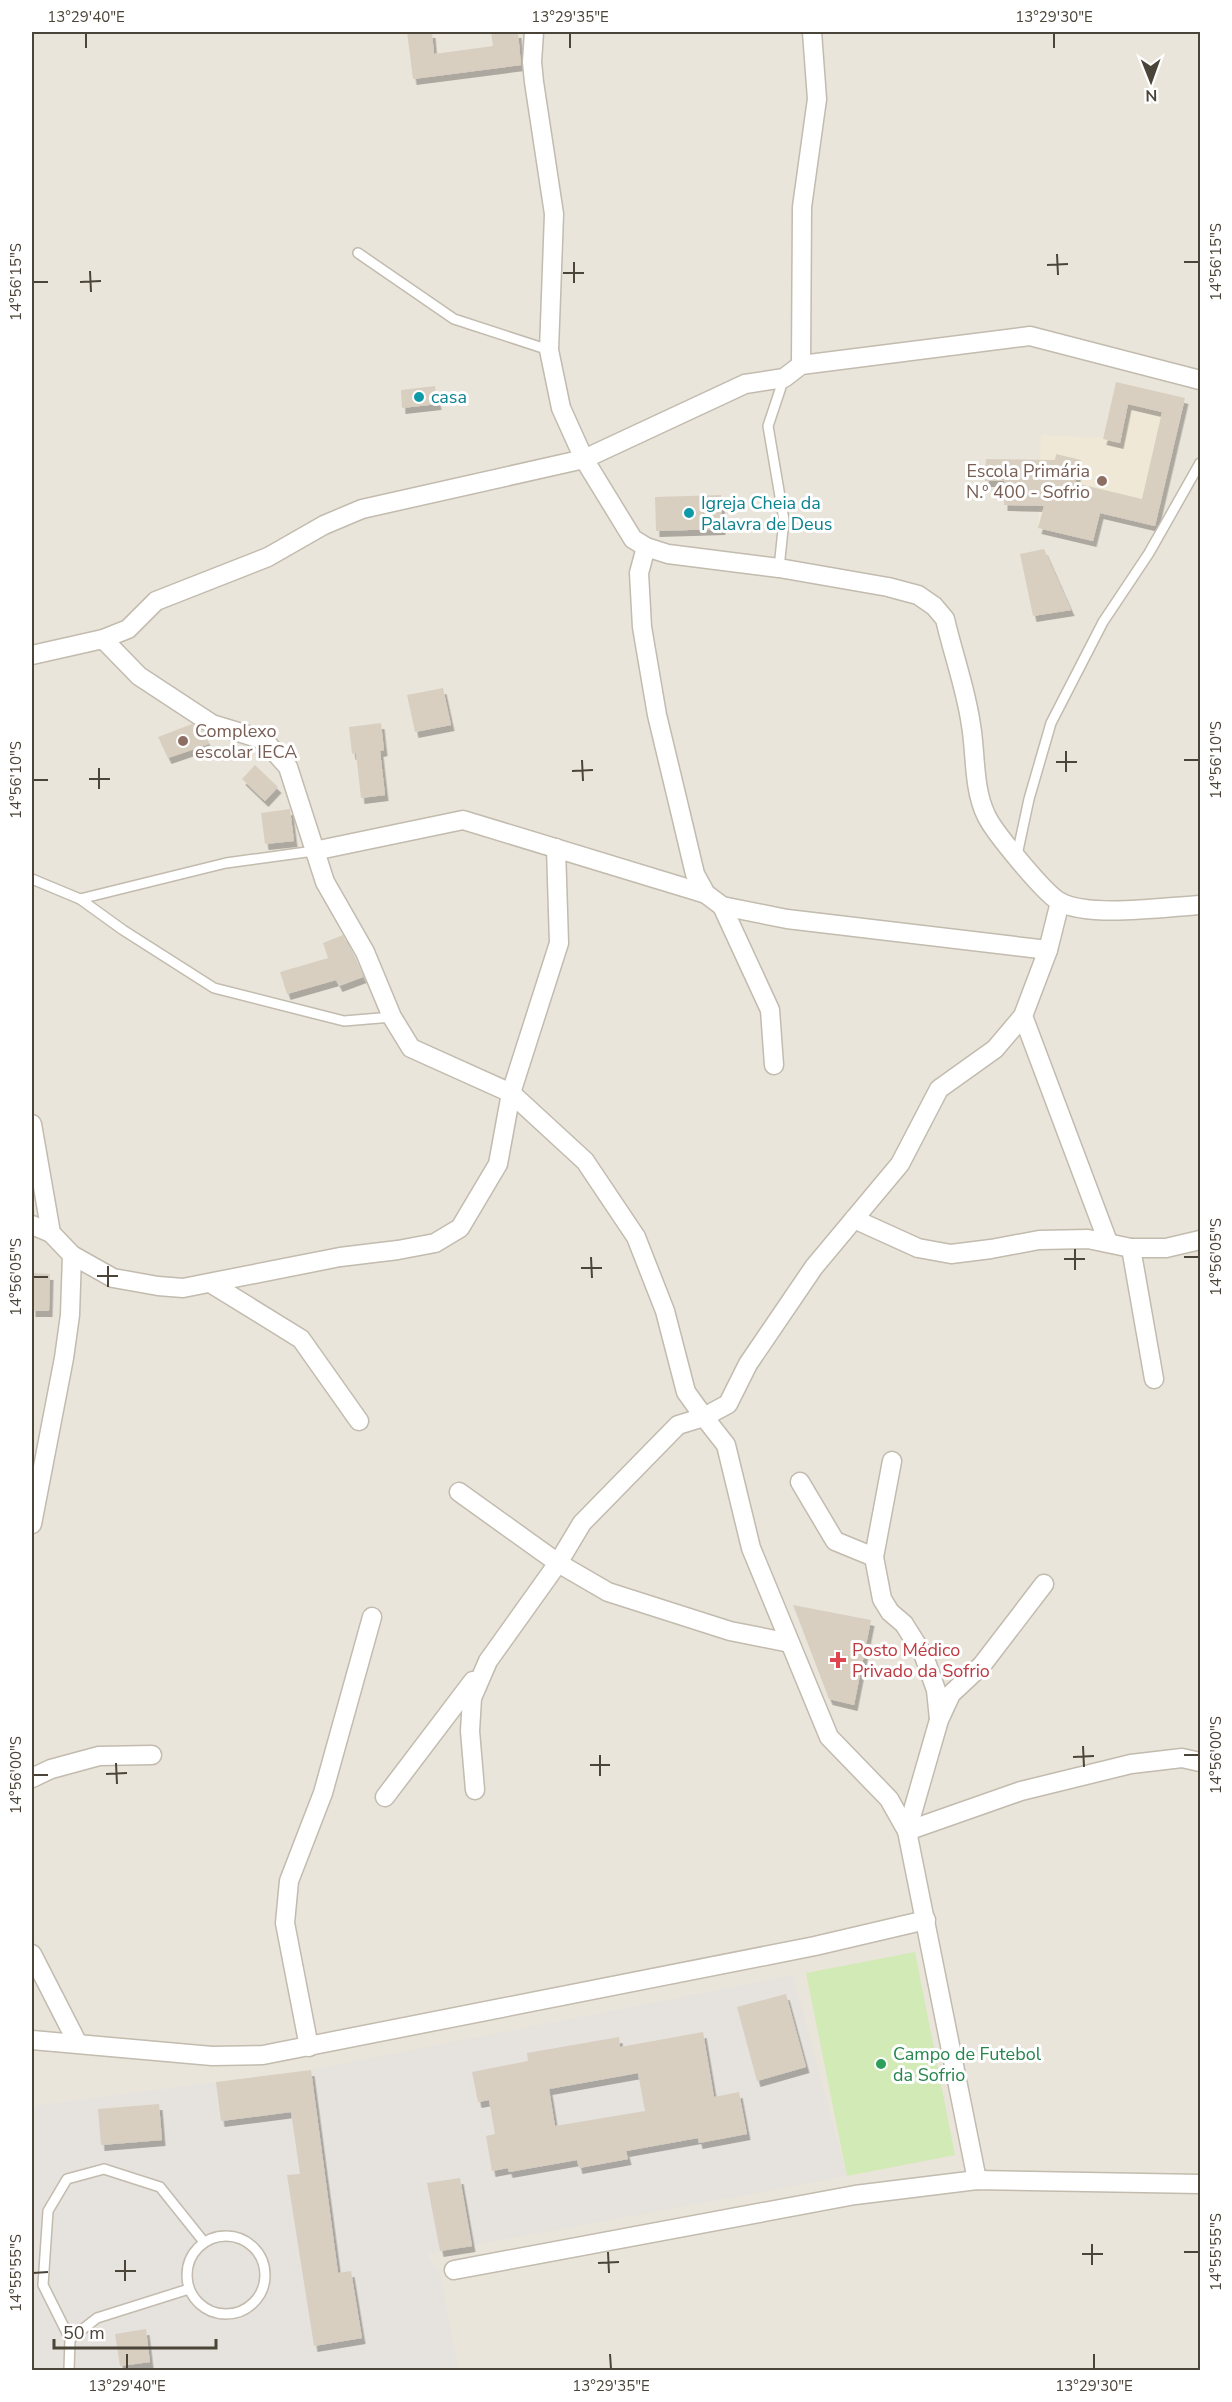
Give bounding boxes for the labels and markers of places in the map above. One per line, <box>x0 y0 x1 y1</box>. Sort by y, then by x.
place label: casa <box>431 385 467 409</box>
marker: casa <box>412 390 426 404</box>
place label: Escola Primária N.º 400 - Sofrio <box>966 459 1090 504</box>
marker: Escola Primária N.º 400 - Sofrio <box>1095 474 1109 488</box>
place label: Igreja Cheia da Palavra de Deus <box>701 491 832 536</box>
marker: Igreja Cheia da Palavra de Deus <box>682 506 696 520</box>
place label: Complexo escolar IECA <box>195 719 297 764</box>
marker: Complexo escolar IECA <box>176 734 190 748</box>
place label: Posto Médico Privado da Sofrio <box>852 1638 990 1683</box>
marker: Posto Médico Privado da Sofrio <box>829 1651 847 1669</box>
place label: Campo de Futebol da Sofrio <box>893 2042 1042 2087</box>
marker: Campo de Futebol da Sofrio <box>874 2057 888 2071</box>

